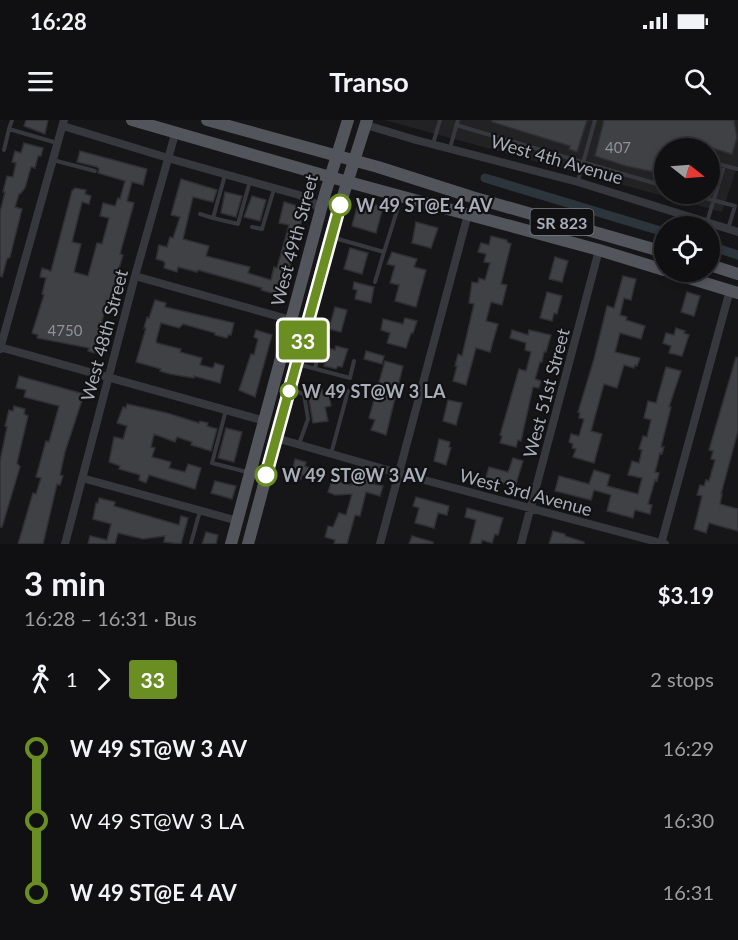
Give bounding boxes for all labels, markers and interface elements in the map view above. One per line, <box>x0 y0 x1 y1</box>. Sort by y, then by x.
text: 16:28 <box>30 8 87 35</box>
icon: menu <box>24 65 57 98</box>
text: Transo <box>329 65 409 98</box>
icon: search <box>681 65 714 98</box>
street label: West 4th Avenue <box>488 130 626 188</box>
house number: 407 <box>605 138 631 156</box>
north arrow <box>654 138 720 204</box>
map controls <box>654 138 720 282</box>
street label: West 49th Street <box>266 171 322 308</box>
marker: W 49 ST@E 4 AV <box>329 194 351 216</box>
place label: W 49 ST@E 4 AV <box>356 194 493 216</box>
road number: SR 823 <box>530 209 594 235</box>
button: locate <box>654 216 720 282</box>
street label: West 48th Street <box>76 266 132 403</box>
line badge: 33 <box>276 320 330 360</box>
house number: 4750 <box>48 321 83 339</box>
street label: West 51st Street <box>518 325 574 460</box>
text: 33 <box>291 328 315 353</box>
place label: W 49 ST@W 3 LA <box>302 380 446 402</box>
marker: W 49 ST@W 3 LA <box>280 382 298 400</box>
marker: W 49 ST@W 3 AV <box>255 464 277 486</box>
place label: W 49 ST@W 3 AV <box>282 464 427 486</box>
street label: West 3rd Avenue <box>457 464 595 520</box>
text: 3 min <box>24 563 106 603</box>
text: $3.19 <box>658 582 714 609</box>
text: 16:28 – 16:31 · Bus <box>24 606 197 630</box>
icon: walk <box>24 663 57 696</box>
icon: forward <box>87 663 120 696</box>
text: 1 <box>66 667 78 691</box>
text: 33 <box>141 667 165 692</box>
text: 2 stops <box>650 667 714 691</box>
text: W 49 ST@W 3 AV <box>70 735 247 762</box>
text: 16:29 <box>663 736 714 760</box>
text: W 49 ST@W 3 LA <box>70 807 244 834</box>
text: 16:30 <box>663 808 714 832</box>
text: W 49 ST@E 4 AV <box>70 879 237 906</box>
text: 16:31 <box>663 880 714 904</box>

